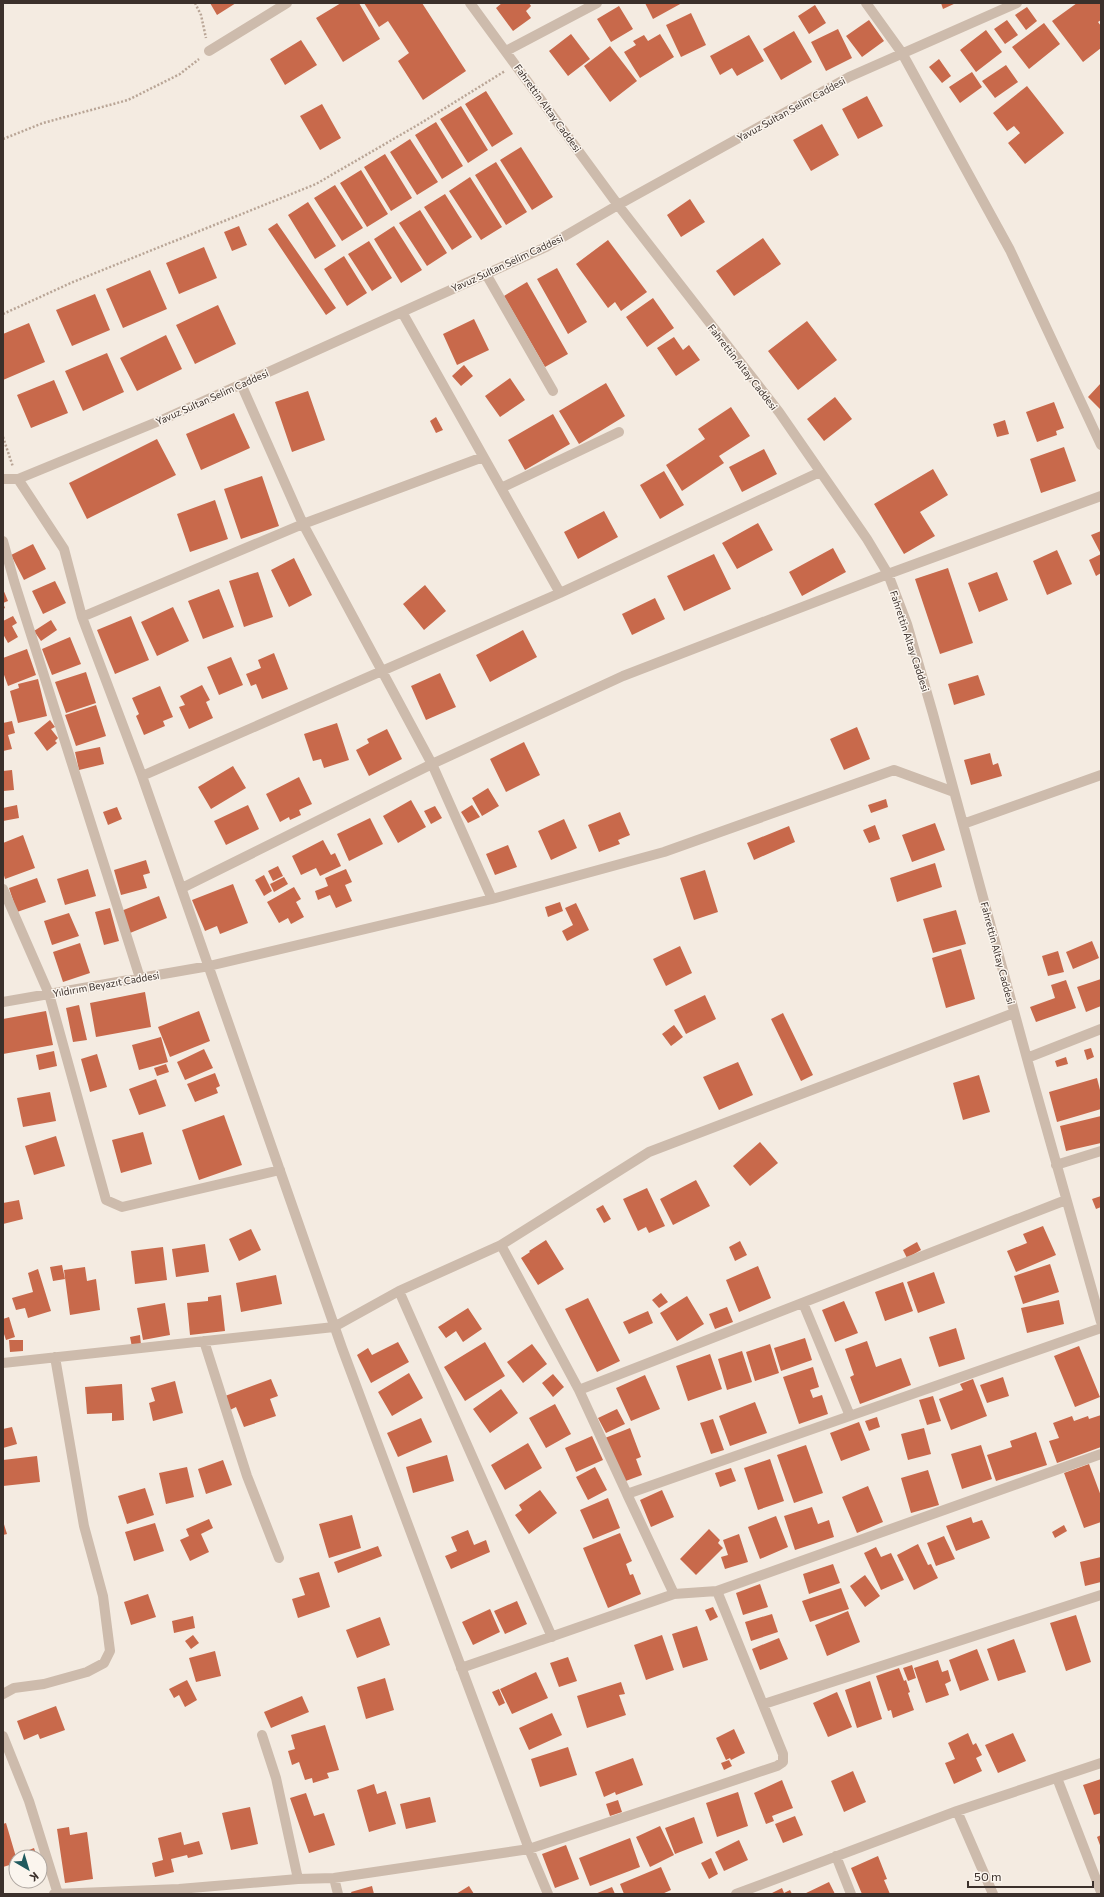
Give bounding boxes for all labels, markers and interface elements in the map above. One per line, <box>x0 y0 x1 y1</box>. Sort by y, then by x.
street label: Fahrettin Altay Caddesi <box>512 62 584 154</box>
street label: Yavuz Sultan Selim Caddesi <box>735 74 847 144</box>
street label: Yavuz Sultan Selim Caddesi <box>449 232 565 294</box>
street label: Fahrettin Altay Caddesi <box>706 322 780 412</box>
street label: Yavuz Sultan Selim Caddesi <box>154 367 270 427</box>
street label: Fahrettin Altay Caddesi <box>888 589 932 693</box>
street label: Fahrettin Altay Caddesi <box>979 900 1017 1006</box>
street label: Yıldırım Beyazıt Caddesi <box>52 969 160 999</box>
north arrow <box>8 1849 48 1889</box>
scale bar <box>968 1863 1093 1889</box>
text: 50 m <box>974 1869 1002 1883</box>
text: K <box>27 1870 41 1885</box>

